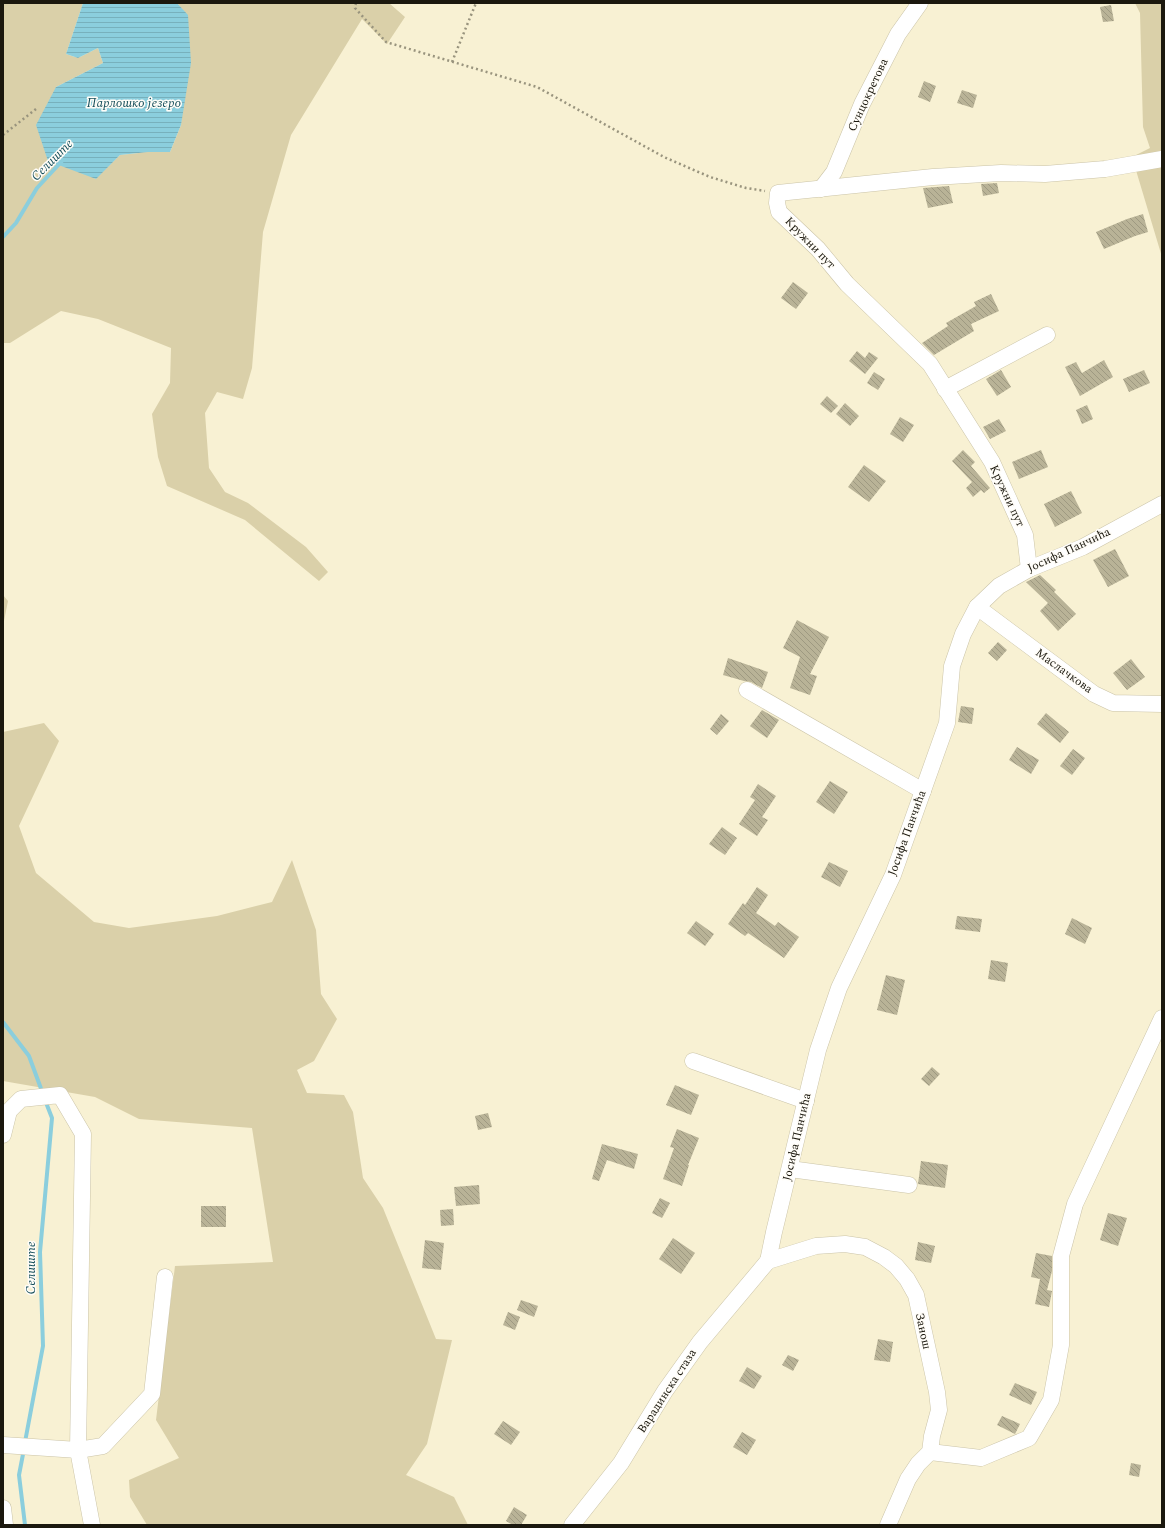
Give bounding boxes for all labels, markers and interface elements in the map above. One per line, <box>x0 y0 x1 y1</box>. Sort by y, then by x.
street label: Сунцокретова <box>843 55 893 135</box>
water label: Парлошко језеро <box>87 93 181 113</box>
water label: Селиште <box>26 134 78 186</box>
street label: Кружни пут <box>780 212 840 274</box>
street label: Кружни пут <box>984 462 1030 530</box>
street label: Јосифа Панчића <box>1024 522 1114 578</box>
street label: Маслачкова <box>1031 644 1097 698</box>
street label: Јосифа Панчића <box>883 787 931 878</box>
street label: Јосифа Панчића <box>778 1091 816 1183</box>
water label: Селиште <box>21 1241 41 1294</box>
street label: Занош <box>910 1311 936 1351</box>
street label: Варадинска стаза <box>632 1345 702 1437</box>

